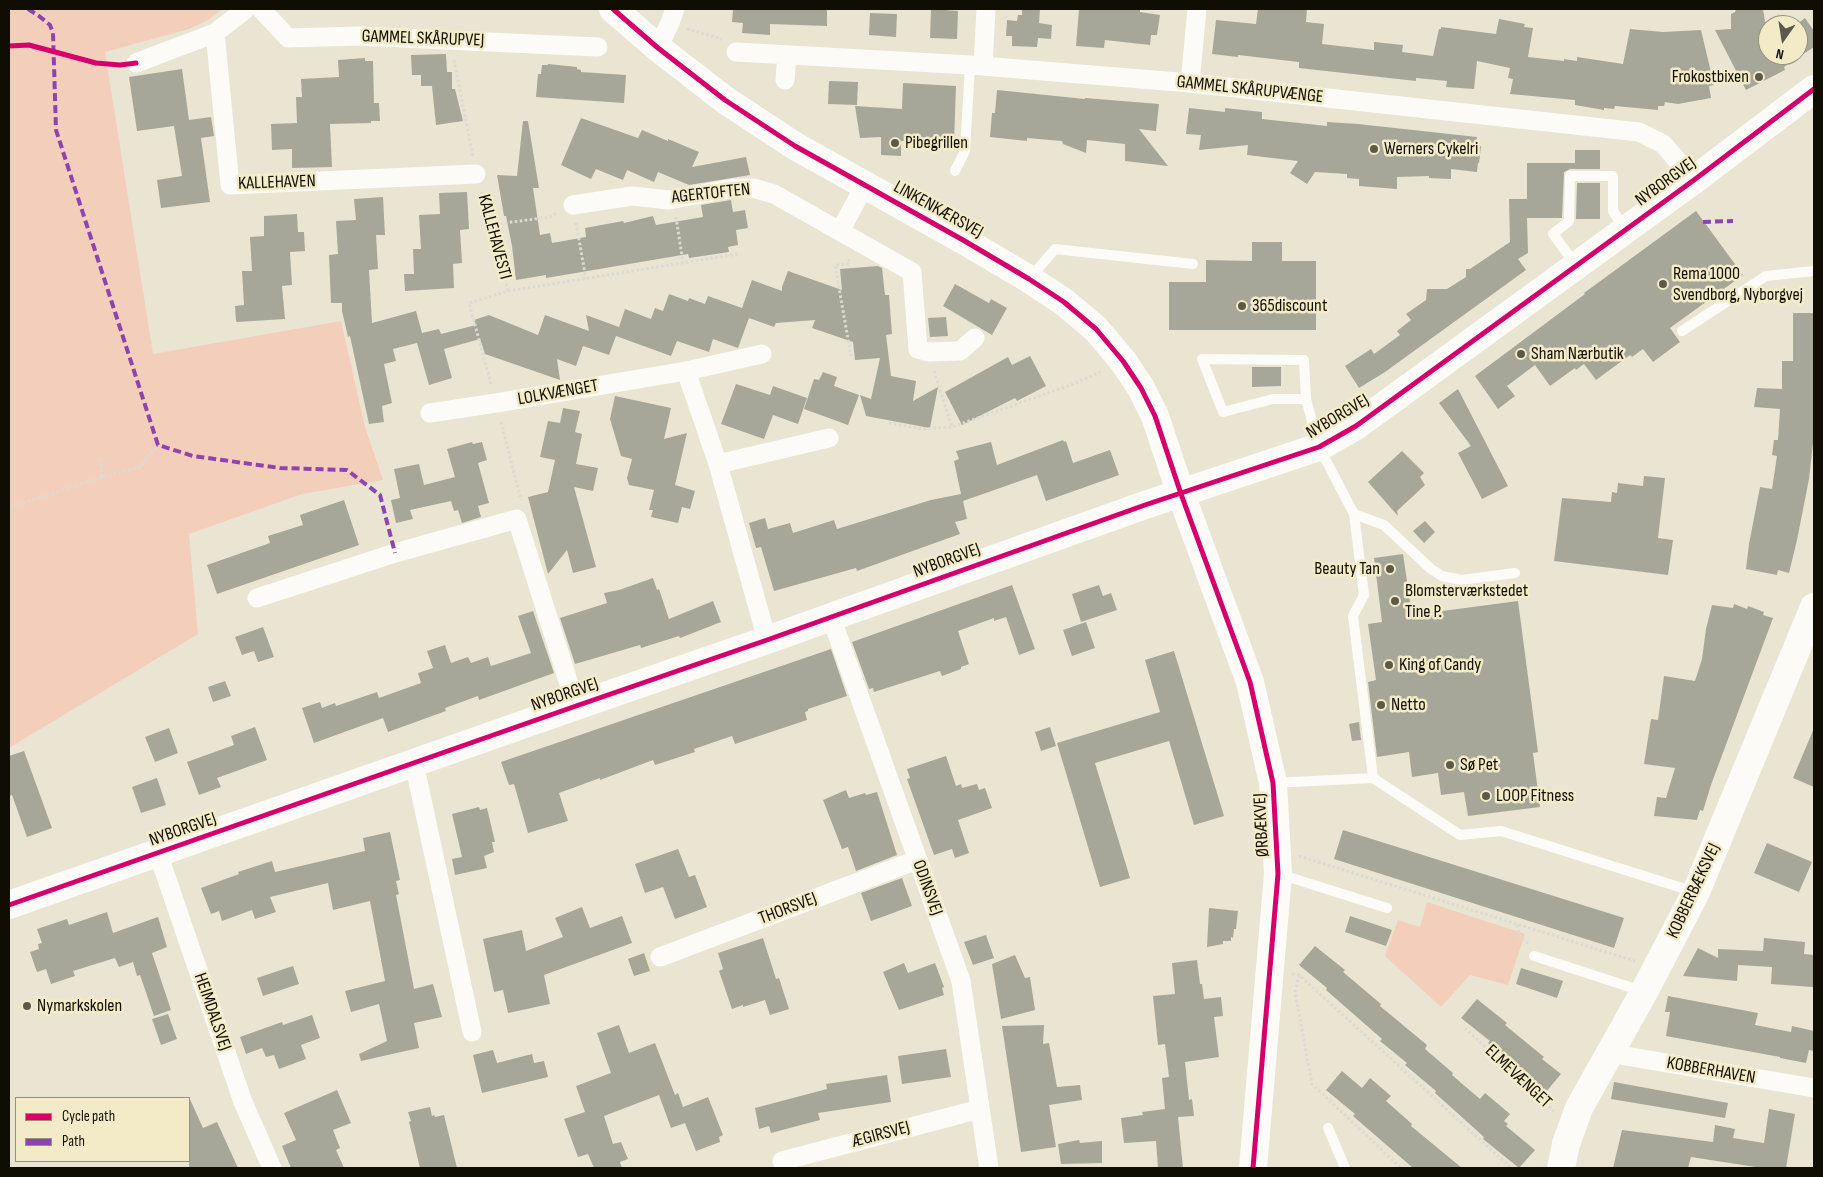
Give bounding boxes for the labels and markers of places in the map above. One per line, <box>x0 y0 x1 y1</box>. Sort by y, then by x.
place label: Frokostbixen <box>1672 66 1749 88</box>
marker: Frokostbixen <box>1753 71 1765 83</box>
place label: Pibegrillen <box>905 132 968 154</box>
marker: Pibegrillen <box>889 137 901 149</box>
place label: Werners Cykelri <box>1384 138 1478 160</box>
marker: Werners Cykelri <box>1368 143 1380 155</box>
place label: Rema 1000 Svendborg, Nyborgvej <box>1673 263 1803 306</box>
marker: Rema 1000 Svendborg, Nyborgvej <box>1657 278 1669 290</box>
place label: 365discount <box>1252 295 1327 317</box>
marker: 365discount <box>1236 300 1248 312</box>
place label: Sham Nærbutik <box>1531 343 1624 365</box>
marker: Sham Nærbutik <box>1515 348 1527 360</box>
place label: Beauty Tan <box>1314 558 1380 580</box>
marker: Beauty Tan <box>1384 563 1396 575</box>
place label: Blomsterværkstedet Tine P. <box>1405 580 1528 622</box>
marker: Blomsterværkstedet Tine P. <box>1389 595 1401 607</box>
place label: King of Candy <box>1399 654 1481 676</box>
marker: King of Candy <box>1383 659 1395 671</box>
place label: Netto <box>1391 694 1426 716</box>
marker: Netto <box>1375 699 1387 711</box>
place label: Sø Pet <box>1460 754 1498 776</box>
marker: Sø Pet <box>1444 759 1456 771</box>
place label: LOOP Fitness <box>1496 785 1574 807</box>
marker: LOOP Fitness <box>1480 790 1492 802</box>
place label: Nymarkskolen <box>37 995 122 1017</box>
marker: Nymarkskolen <box>21 1000 33 1012</box>

